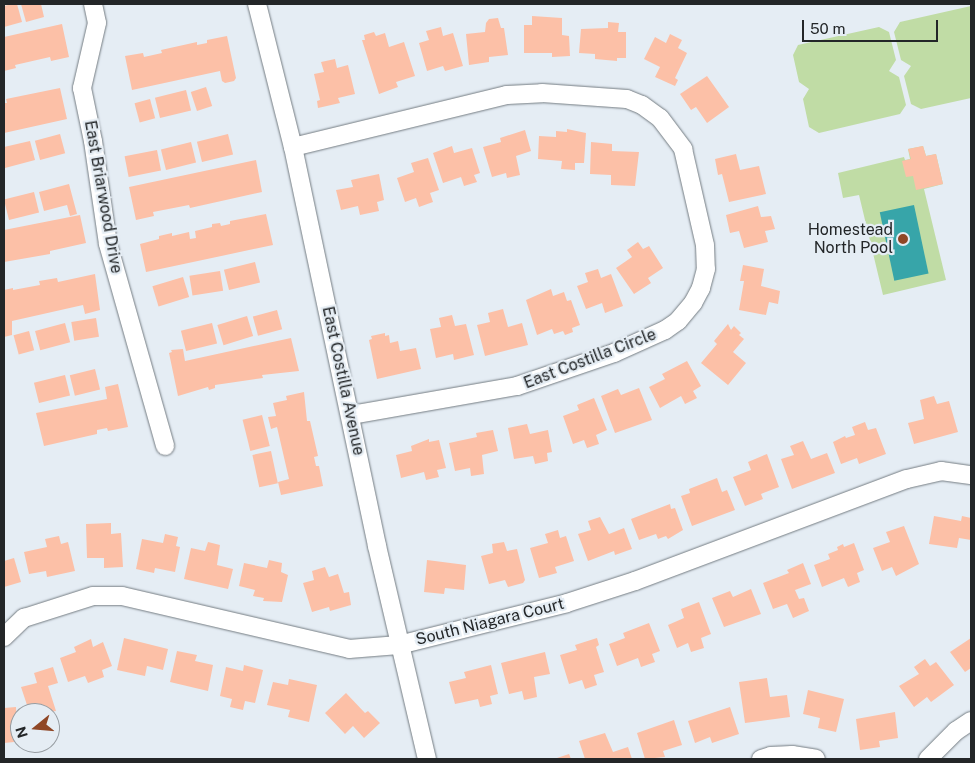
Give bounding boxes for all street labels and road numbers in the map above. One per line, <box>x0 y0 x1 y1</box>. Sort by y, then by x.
street label: East Briarwood Drive <box>80 119 126 275</box>
street label: East Costilla Avenue <box>318 305 368 457</box>
street label: East Costilla Circle <box>521 325 659 393</box>
street label: South Niagara Court <box>414 594 566 650</box>

